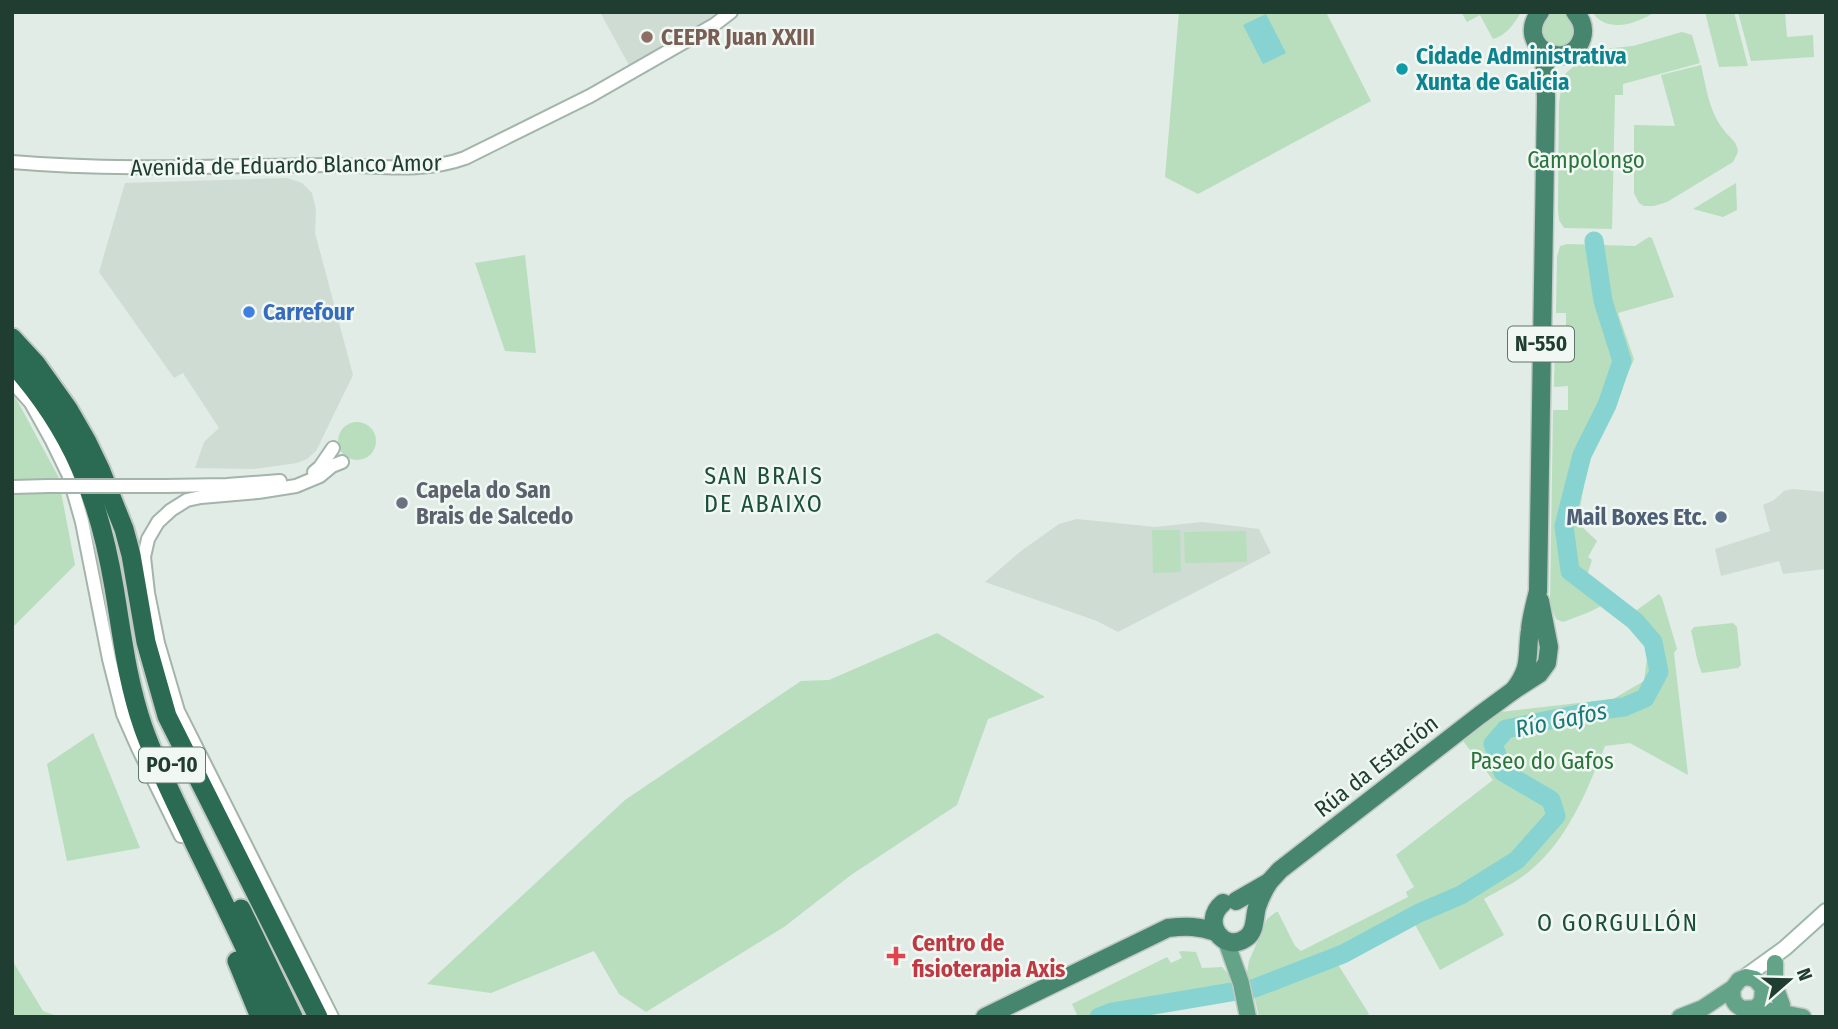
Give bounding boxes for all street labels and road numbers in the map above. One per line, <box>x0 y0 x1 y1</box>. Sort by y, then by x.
street label: Avenida de Eduardo Blanco Amor <box>130 148 442 182</box>
road number: N-550 <box>1508 326 1574 362</box>
street label: Rúa da Estación <box>1309 709 1443 823</box>
road number: PO-10 <box>139 748 205 782</box>

